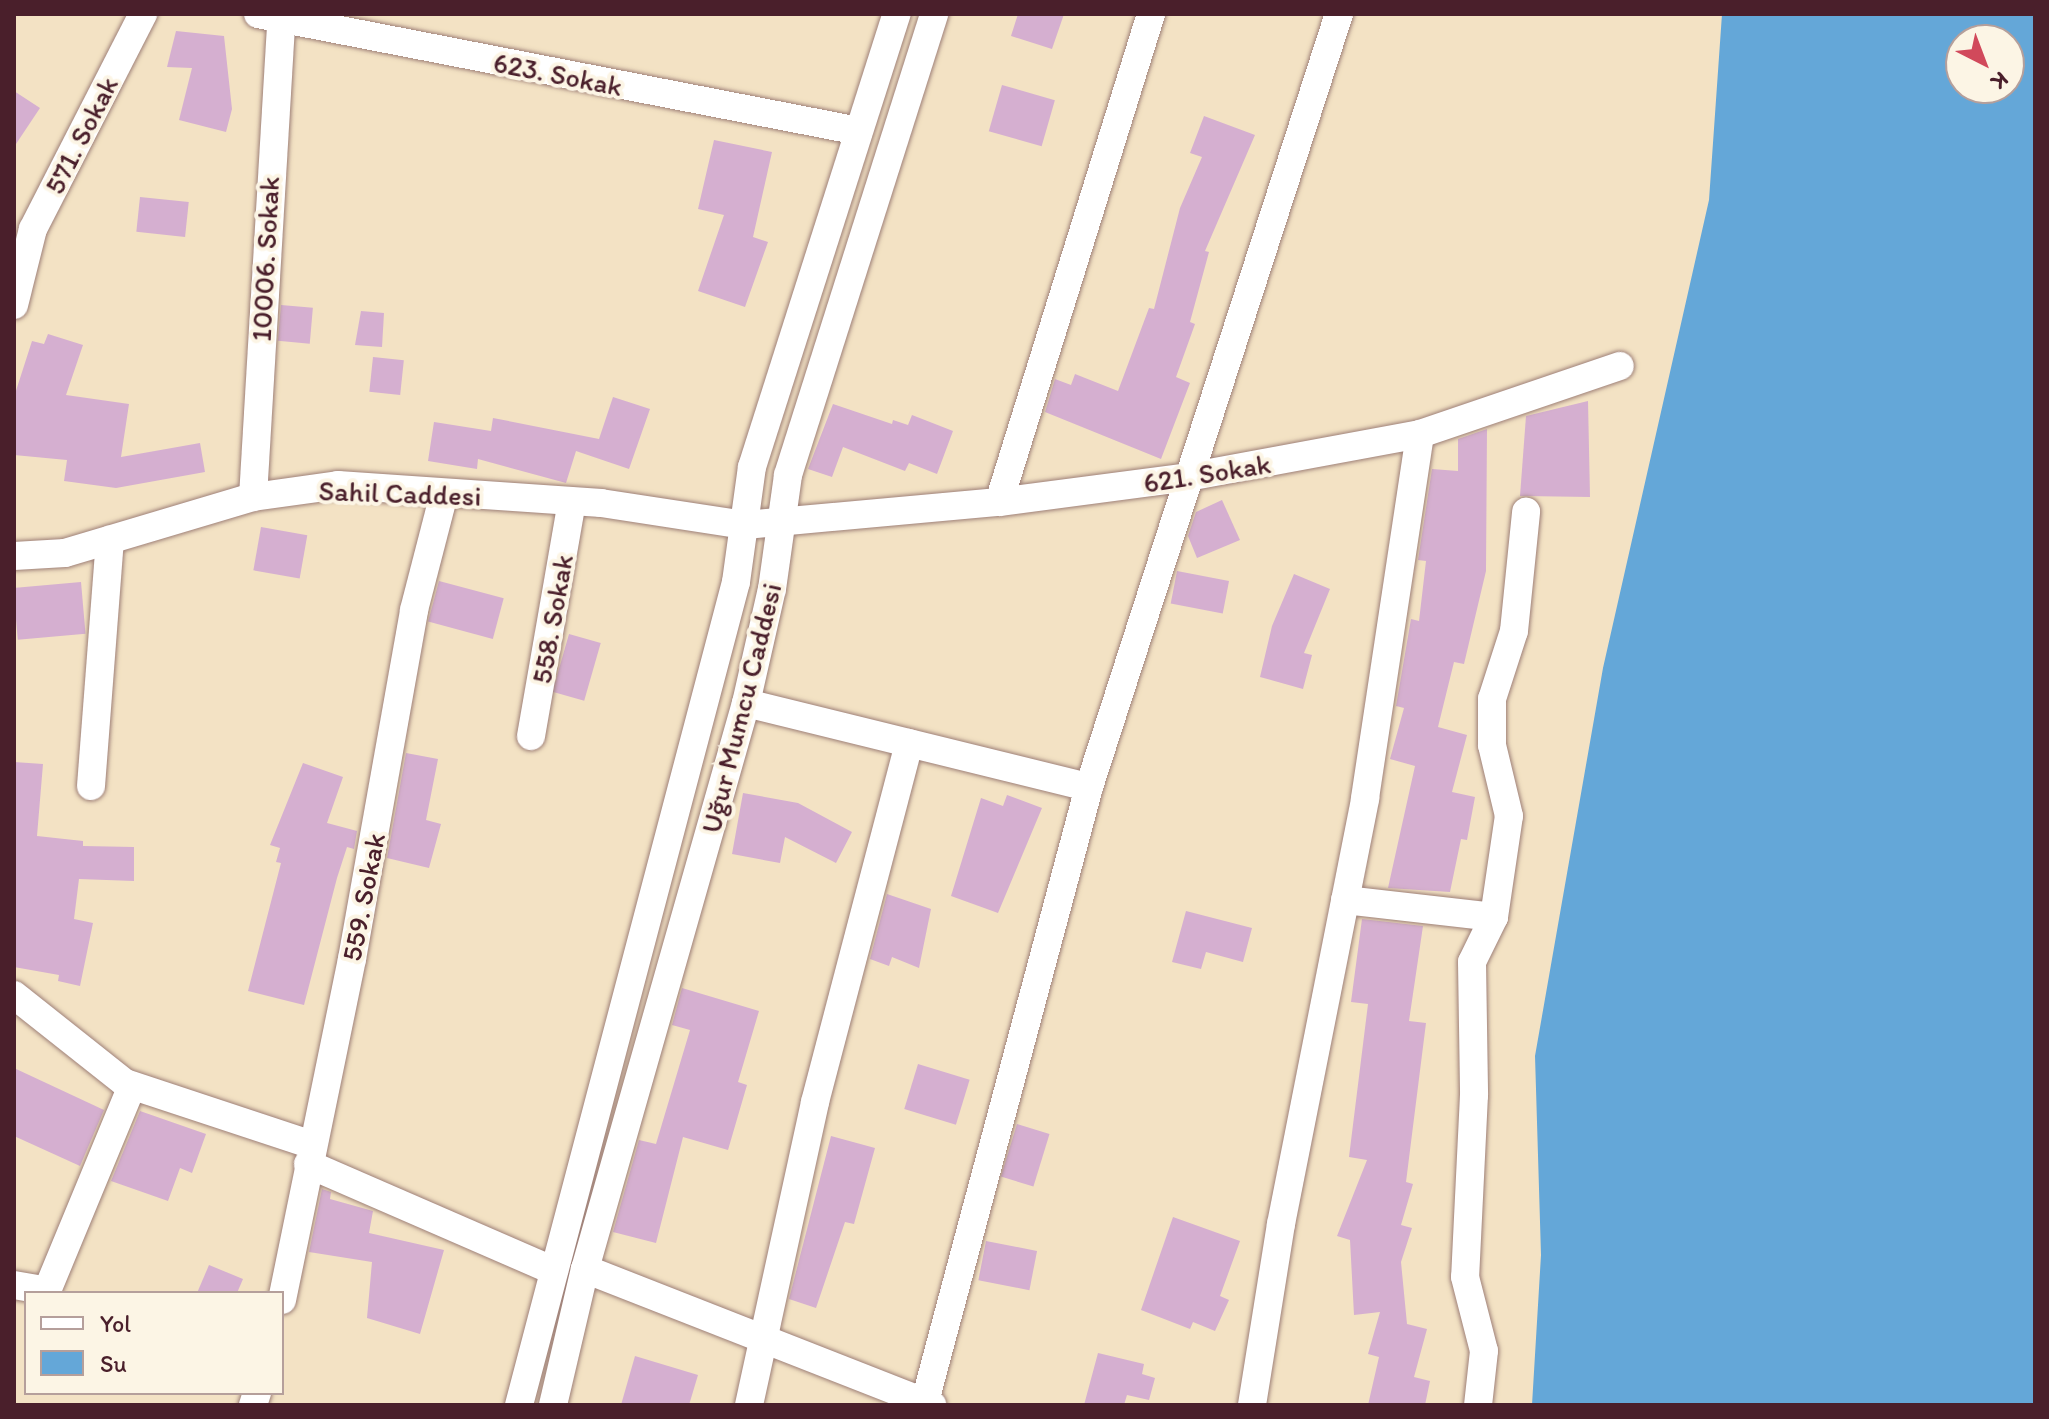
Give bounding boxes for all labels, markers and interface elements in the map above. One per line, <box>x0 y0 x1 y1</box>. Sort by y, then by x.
north arrow <box>1945 24 2025 104</box>
street label: 623. Sokak <box>491 45 625 103</box>
text: K <box>1986 66 2014 95</box>
street label: 571. Sokak <box>37 71 125 199</box>
street label: 10006. Sokak <box>244 176 286 342</box>
street label: 621. Sokak <box>1141 446 1273 500</box>
street label: Sahil Caddesi <box>318 473 482 513</box>
street label: 558. Sokak <box>524 552 580 686</box>
street label: Uğur Mumcu Caddesi <box>694 579 788 837</box>
street label: 559. Sokak <box>334 830 392 964</box>
legend <box>24 1291 284 1395</box>
text: Yol <box>100 1309 131 1338</box>
text: Su <box>100 1349 127 1378</box>

